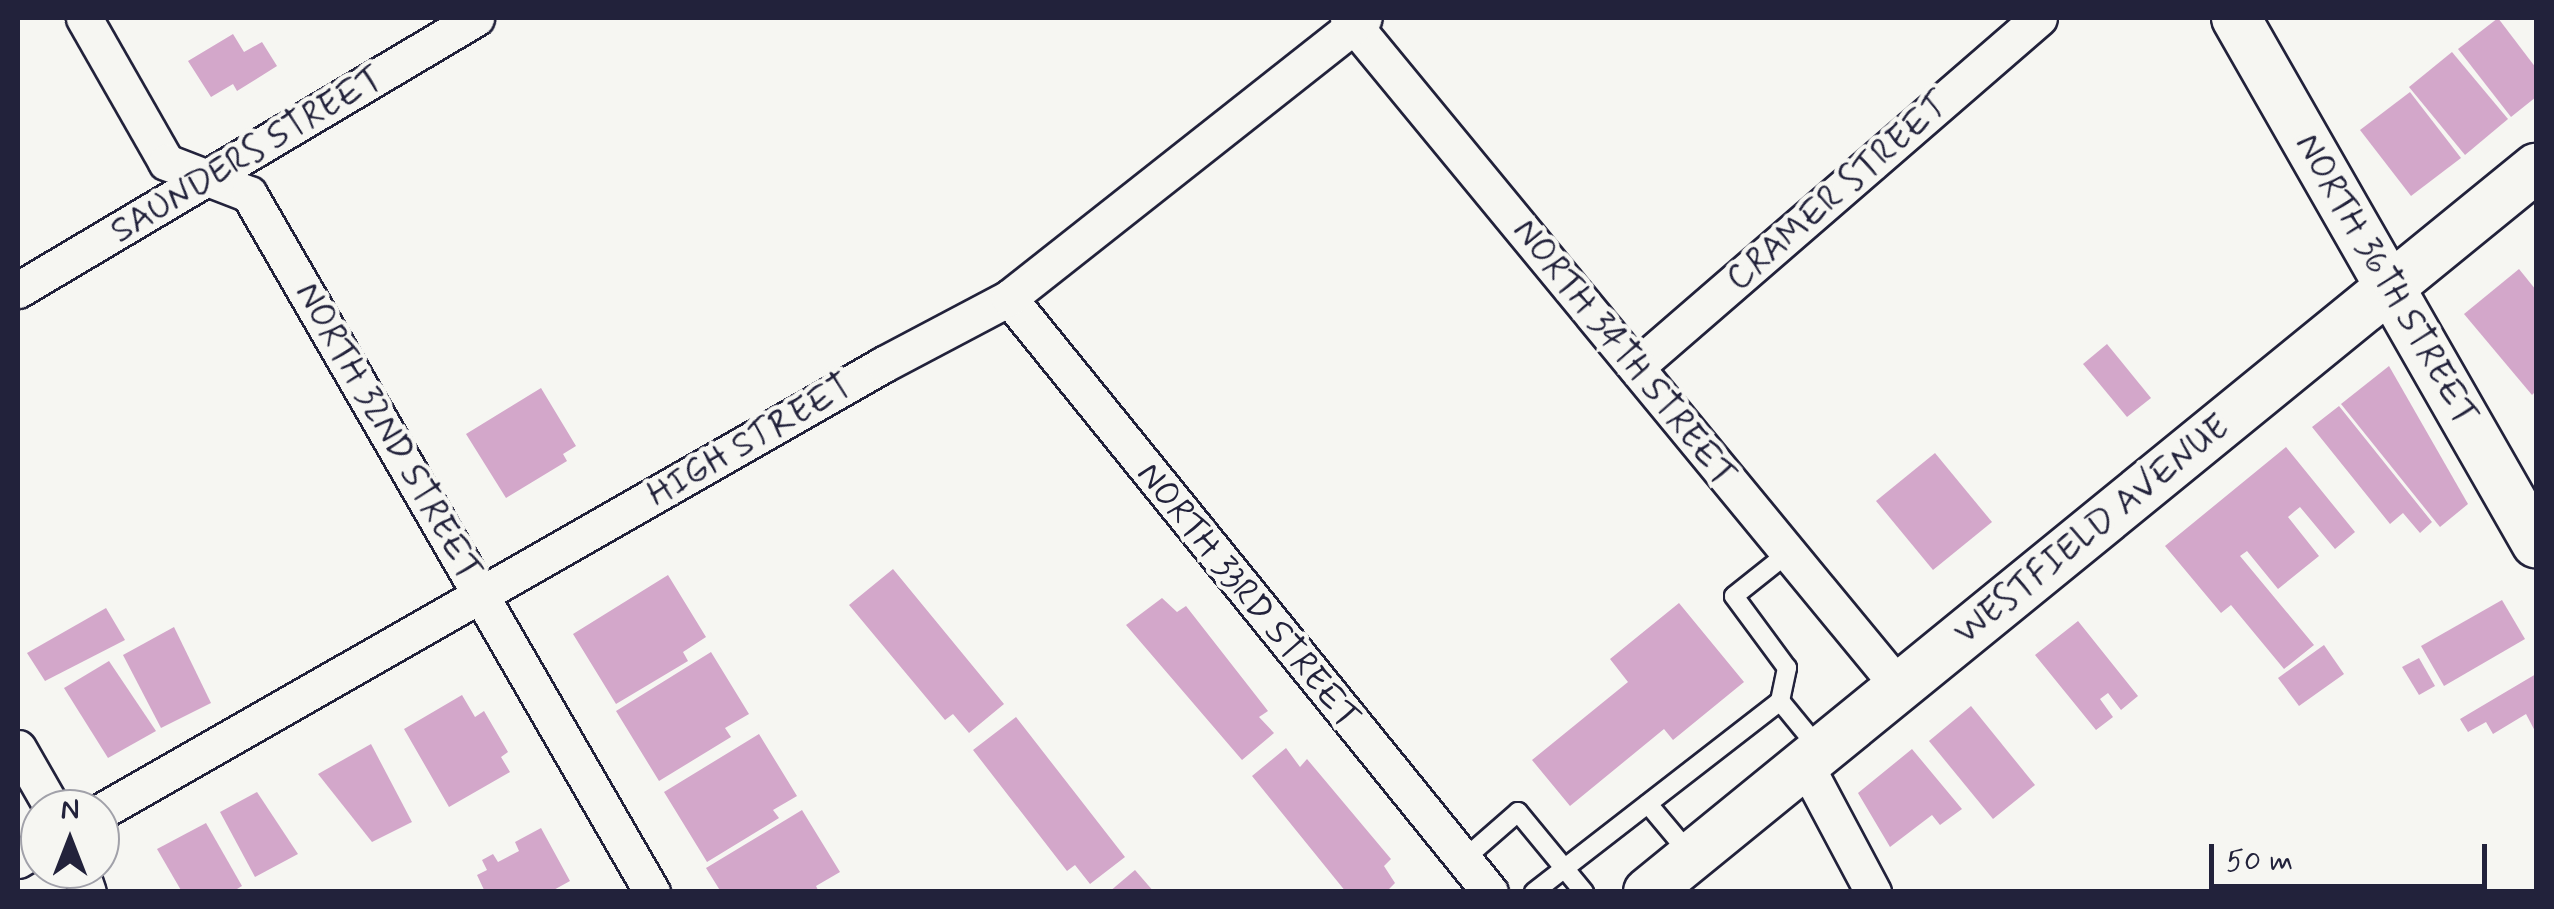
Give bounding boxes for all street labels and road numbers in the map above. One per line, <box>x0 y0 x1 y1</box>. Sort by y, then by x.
street label: SAUNDERS STREET <box>102 56 392 254</box>
street label: CRAMER STREET <box>1718 83 1958 301</box>
street label: NORTH 36TH STREET <box>2284 125 2488 435</box>
street label: NORTH 34TH STREET <box>1502 209 1746 497</box>
street label: NORTH 32ND STREET <box>284 274 492 590</box>
street label: HIGH STREET <box>640 366 860 516</box>
street label: WESTFIELD AVENUE <box>1946 406 2238 654</box>
street label: NORTH 33RD STREET <box>1126 453 1370 739</box>

